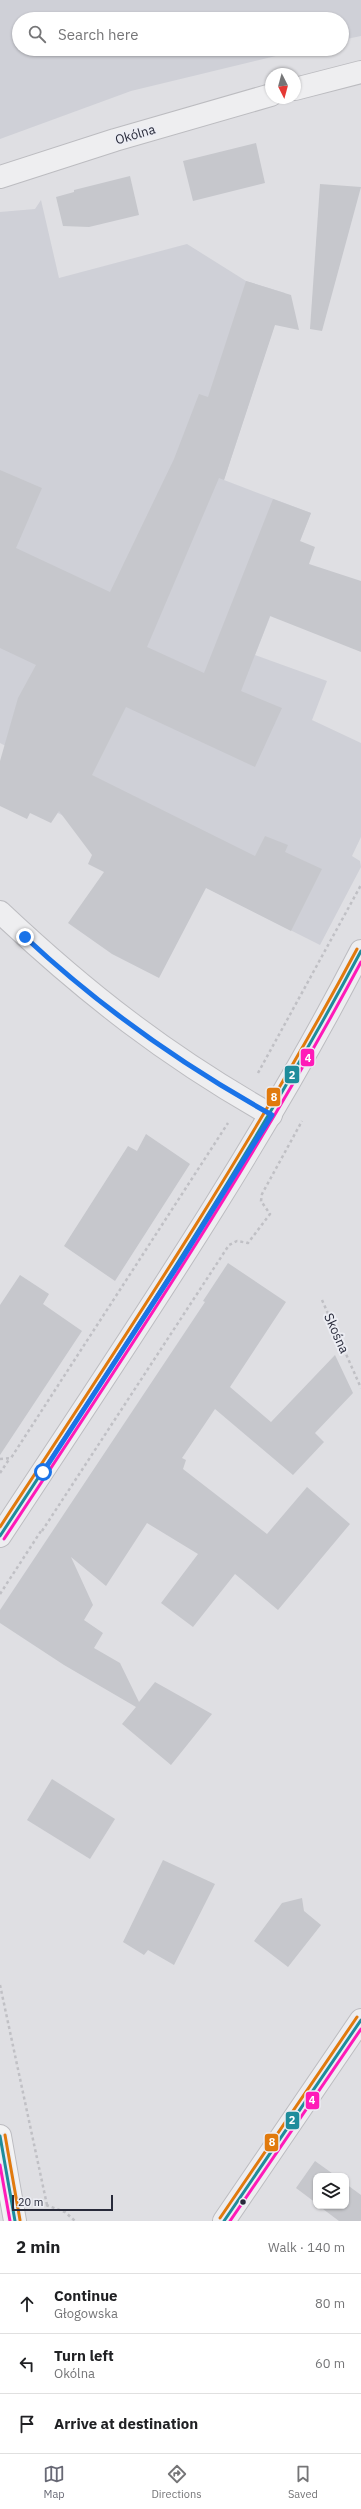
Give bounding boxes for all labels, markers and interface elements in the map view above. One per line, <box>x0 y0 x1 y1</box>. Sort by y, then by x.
search box <box>12 12 349 56</box>
icon: search <box>26 23 48 45</box>
text: Search here <box>58 25 138 44</box>
north arrow <box>265 68 301 104</box>
street label: Okólna <box>113 121 157 148</box>
route end <box>16 928 34 946</box>
line badge: 4 <box>300 1048 315 1067</box>
text: 4 <box>305 1051 312 1065</box>
line badge: 2 <box>284 1065 300 1084</box>
text: 2 <box>289 1068 296 1082</box>
line badge: 8 <box>266 1087 281 1107</box>
text: 8 <box>271 1090 278 1104</box>
street label: Skośna <box>320 1311 353 1356</box>
route start <box>34 1463 52 1481</box>
line badge: 4 <box>305 2091 320 2110</box>
text: 4 <box>309 2093 316 2107</box>
line badge: 2 <box>285 2111 300 2130</box>
text: 2 <box>289 2113 296 2127</box>
line badge: 8 <box>264 2133 279 2152</box>
text: 8 <box>269 2135 276 2149</box>
map controls <box>313 2173 349 2209</box>
button: layers <box>313 2173 349 2209</box>
scale bar <box>12 2193 113 2212</box>
text: 20 m <box>18 2195 43 2209</box>
unlabelled marker <box>238 2197 248 2207</box>
text: 2 min <box>16 2236 60 2258</box>
text: Walk · 140 m <box>268 2239 345 2256</box>
text: Continue <box>54 2286 118 2305</box>
icon: ahead <box>16 2293 38 2315</box>
text: 80 m <box>315 2295 345 2312</box>
text: Głogowska <box>54 2305 118 2322</box>
text: Turn left <box>54 2346 114 2365</box>
icon: left <box>16 2353 38 2375</box>
text: 60 m <box>315 2355 345 2372</box>
text: Okólna <box>54 2365 95 2382</box>
icon: arrive <box>16 2413 38 2435</box>
text: Arrive at destination <box>54 2414 198 2433</box>
tab: Map <box>43 2463 65 2501</box>
tab: Directions <box>151 2463 202 2501</box>
tab: Saved <box>288 2463 318 2501</box>

